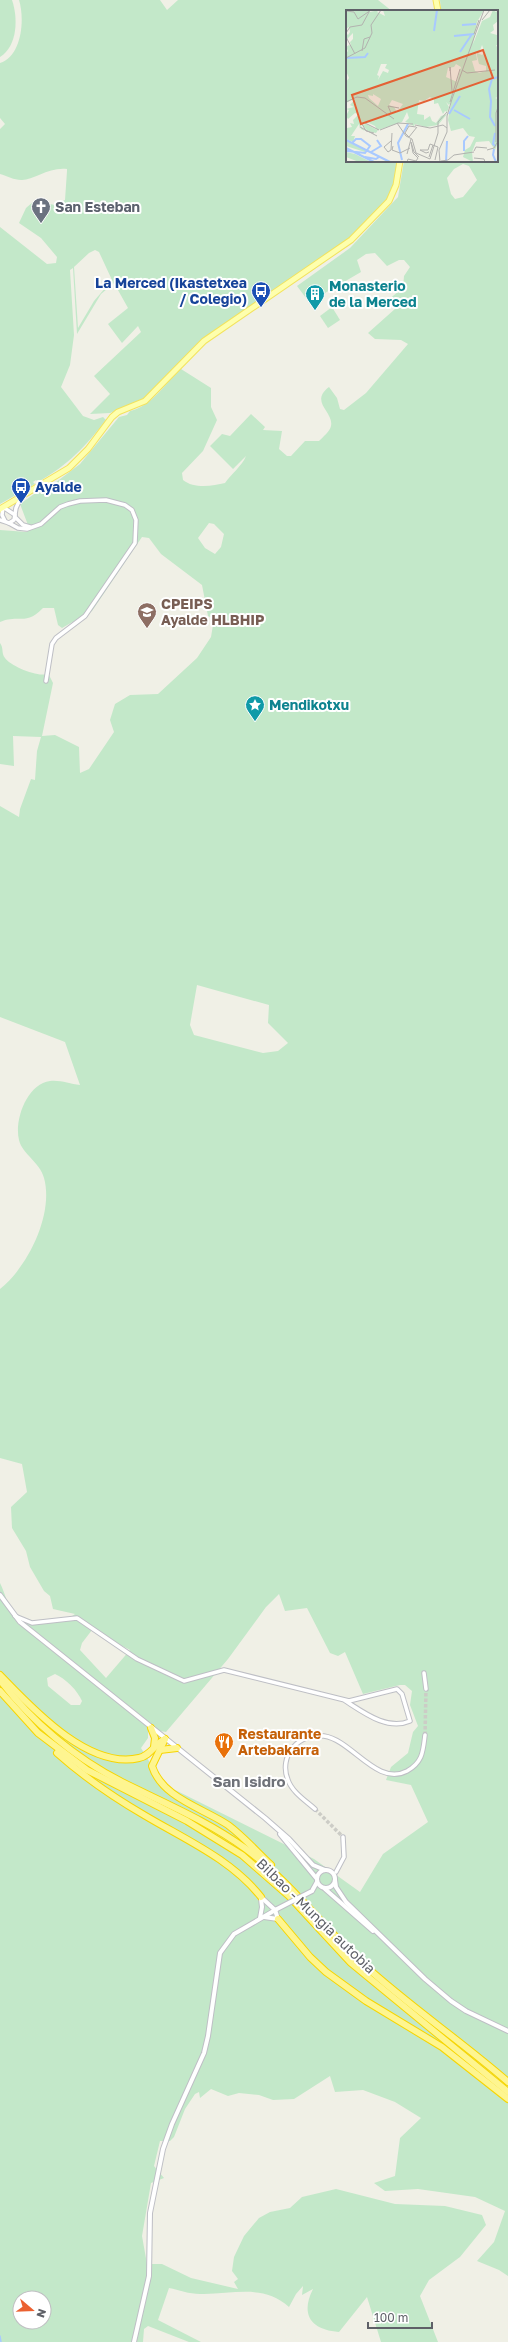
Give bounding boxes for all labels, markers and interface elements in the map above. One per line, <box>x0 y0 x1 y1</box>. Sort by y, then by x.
inset map <box>346 10 498 162</box>
church icon: San Esteban <box>30 196 52 224</box>
place label: San Esteban <box>55 198 140 215</box>
place label: La Merced (Ikastetxea / Colegio) <box>95 274 247 307</box>
place label: Monasterio de la Merced <box>329 277 417 310</box>
bus stop icon: La Merced (Ikastetxea / Colegio) <box>250 280 272 308</box>
building icon: Monasterio de la Merced <box>304 283 326 311</box>
bus stop icon: Ayalde <box>10 476 32 504</box>
place label: Ayalde <box>35 478 82 495</box>
place label: CPEIPS Ayalde HLBHIP <box>161 595 264 628</box>
school or university icon: CPEIPS Ayalde HLBHIP <box>136 601 158 629</box>
place icon: Mendikotxu <box>244 694 266 722</box>
place label: Mendikotxu <box>269 696 349 713</box>
place label: Restaurante Artebakarra <box>238 1725 321 1758</box>
restaurant icon: Restaurante Artebakarra <box>213 1731 235 1759</box>
district label: San Isidro <box>212 1772 286 1790</box>
street label: Bilbao - Mungia autobia <box>253 1855 379 1977</box>
north arrow <box>12 2290 52 2330</box>
scale bar <box>368 2304 432 2330</box>
text: N <box>34 2307 49 2319</box>
text: 100 m <box>374 2310 408 2325</box>

